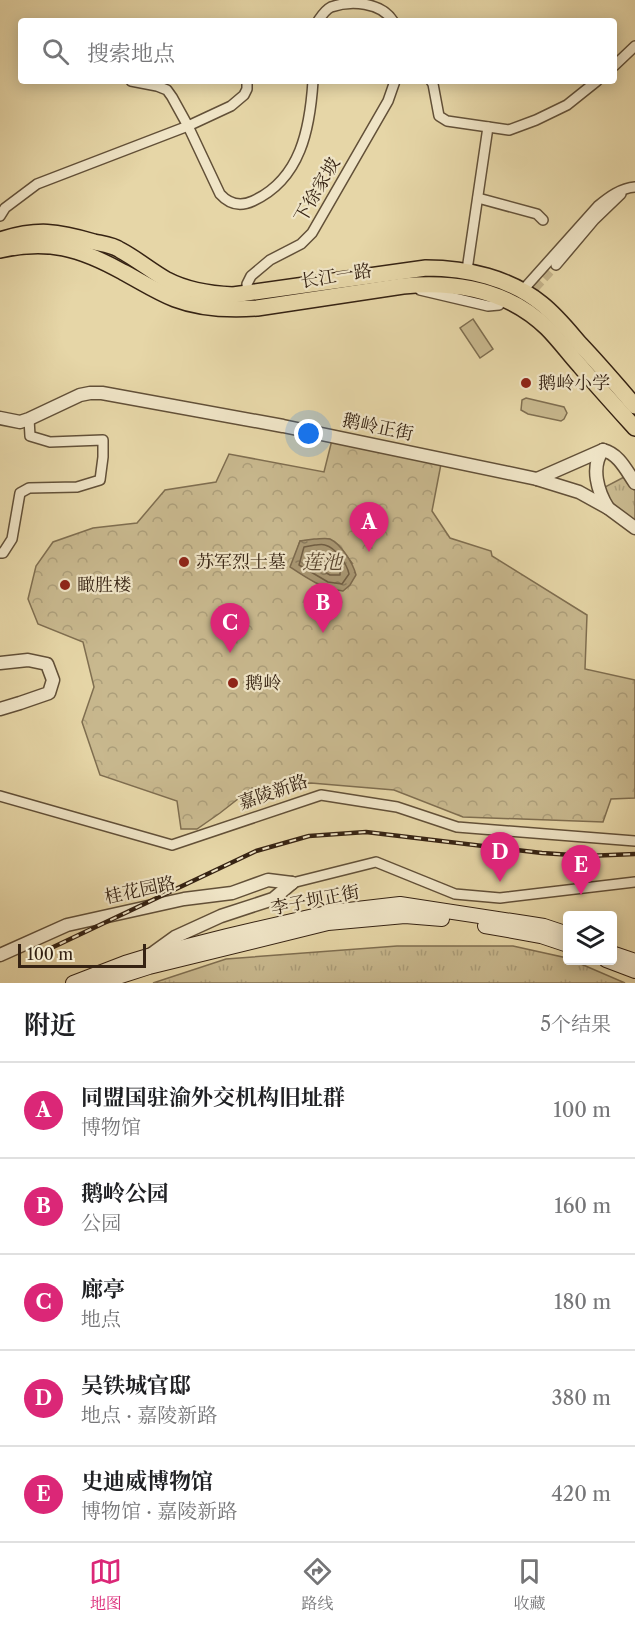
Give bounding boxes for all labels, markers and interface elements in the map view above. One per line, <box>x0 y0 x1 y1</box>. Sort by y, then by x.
search box <box>18 18 617 84</box>
icon: search <box>39 35 72 68</box>
text: 搜索地点 <box>87 40 175 67</box>
street label: 下徐家坡 <box>289 153 345 227</box>
street label: 长江一路 <box>299 260 373 292</box>
place label: 鹅岭小学 <box>538 372 610 394</box>
marker: 鹅岭小学 <box>519 376 533 390</box>
street label: 鹅岭正街 <box>340 409 416 445</box>
your location <box>294 419 323 448</box>
pin: A <box>350 502 388 552</box>
water label: 莲池 <box>302 550 344 574</box>
place label: 苏军烈士墓 <box>196 551 286 573</box>
marker: 苏军烈士墓 <box>177 555 191 569</box>
place label: 瞰胜楼 <box>77 574 131 596</box>
marker: 瞰胜楼 <box>58 578 72 592</box>
pin: B <box>304 584 342 633</box>
pin: C <box>210 604 250 653</box>
place label: 鹅岭 <box>245 672 281 694</box>
marker: 鹅岭 <box>226 676 240 690</box>
street label: 嘉陵新路 <box>235 770 311 814</box>
pin: D <box>480 832 520 882</box>
pin: E <box>562 846 600 895</box>
street label: 桂花园路 <box>102 872 178 908</box>
street label: 李子坝正街 <box>269 881 361 919</box>
map controls <box>563 911 617 965</box>
button: layers <box>563 911 617 965</box>
scale bar <box>18 941 146 968</box>
text: 100 m <box>27 944 73 964</box>
text: 附近 <box>24 1009 76 1041</box>
text: 5个结果 <box>540 1012 611 1036</box>
text: 同盟国驻渝外交机构旧址群 <box>81 1084 345 1111</box>
text: A <box>36 1098 51 1122</box>
text: 100 m <box>553 1098 611 1122</box>
text: 博物馆 <box>81 1115 141 1139</box>
text: 鹅岭公园 <box>81 1180 169 1207</box>
text: B <box>36 1194 51 1218</box>
text: 160 m <box>554 1194 611 1218</box>
text: 公园 <box>81 1211 121 1235</box>
text: 廊亭 <box>81 1276 125 1303</box>
text: C <box>35 1290 52 1314</box>
text: 180 m <box>554 1290 611 1314</box>
text: 地点 <box>81 1307 121 1331</box>
text: 吴铁城官邸 <box>81 1372 191 1399</box>
text: D <box>35 1386 52 1410</box>
text: 380 m <box>552 1386 611 1410</box>
text: 地点 · 嘉陵新路 <box>81 1403 217 1427</box>
text: 史迪威博物馆 <box>81 1468 213 1495</box>
text: E <box>36 1482 51 1506</box>
text: 420 m <box>551 1482 611 1506</box>
text: 博物馆 · 嘉陵新路 <box>81 1499 237 1523</box>
tab: 地图 <box>89 1555 122 1614</box>
tab: 路线 <box>301 1555 334 1614</box>
tab: 收藏 <box>513 1555 546 1614</box>

